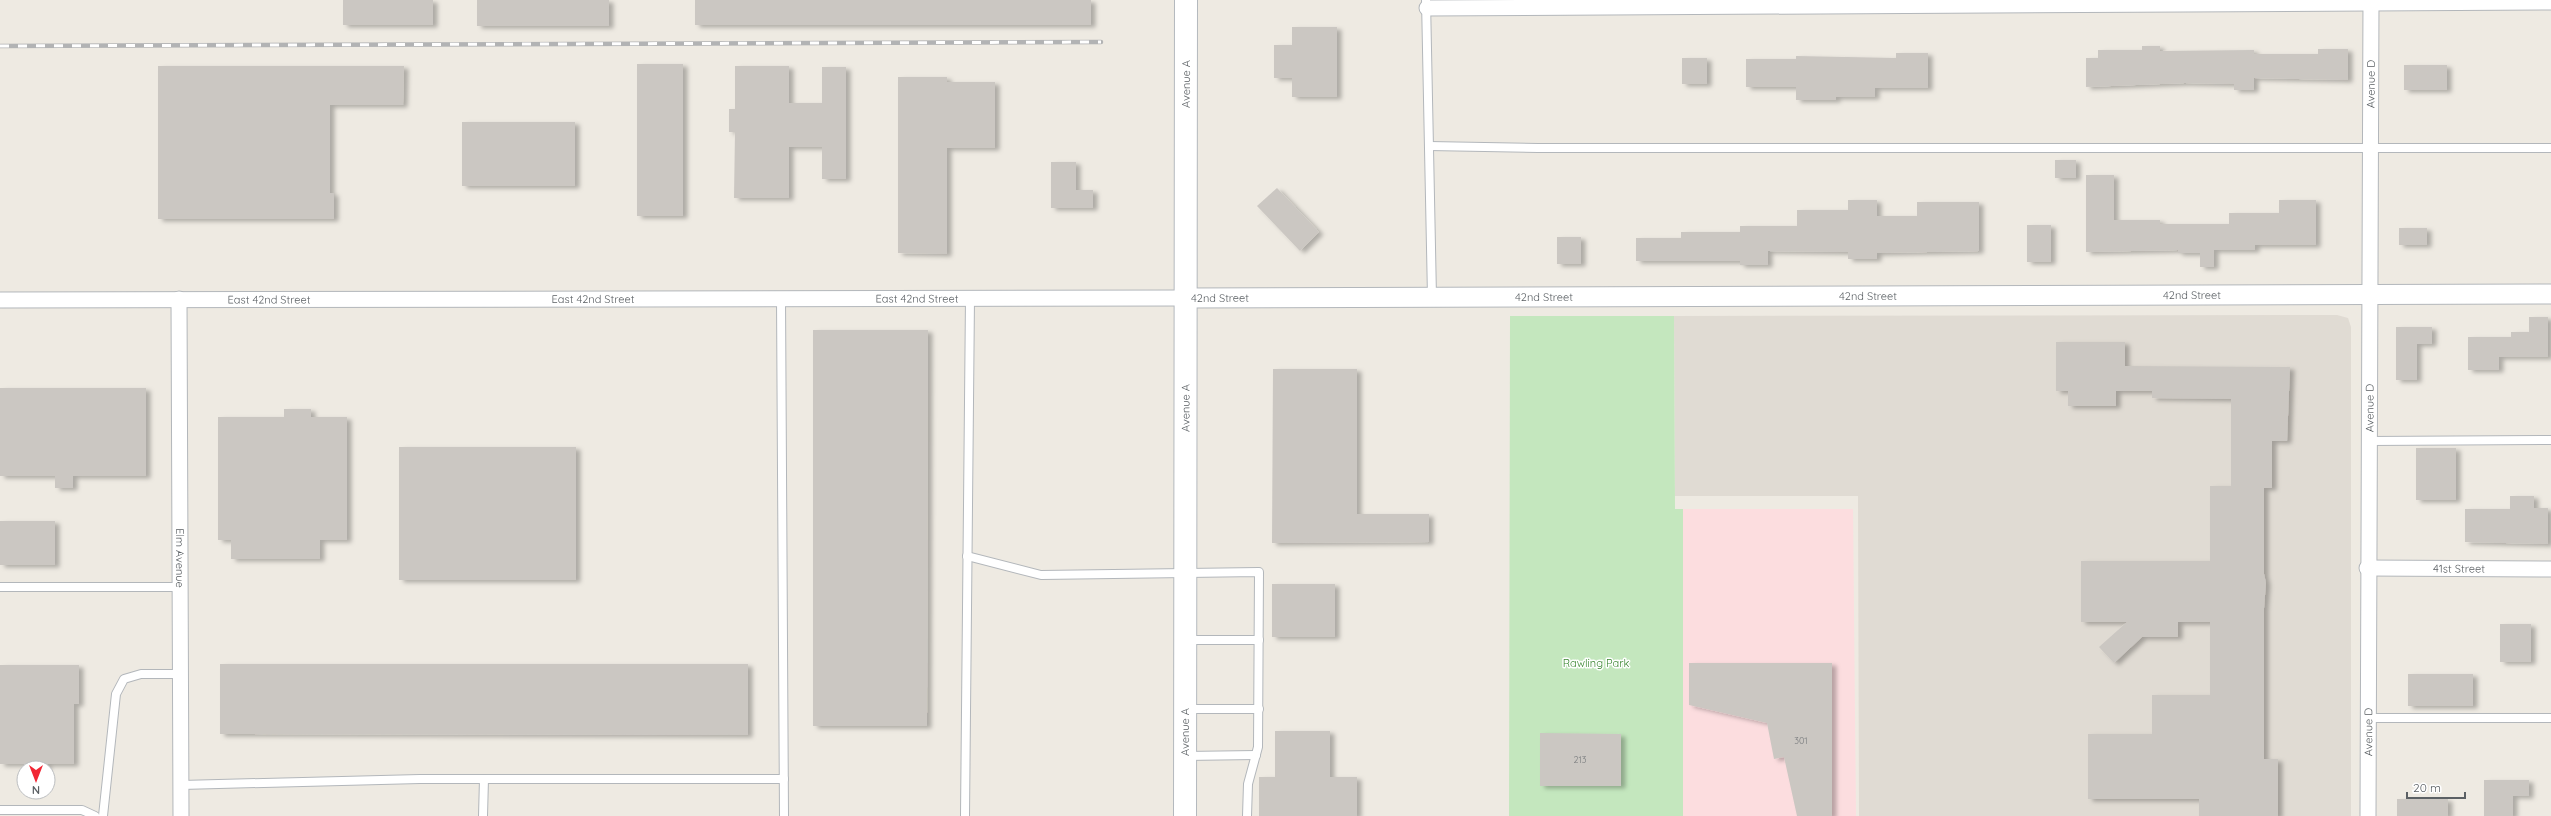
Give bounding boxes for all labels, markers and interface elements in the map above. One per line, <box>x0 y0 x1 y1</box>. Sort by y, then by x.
street label: Avenue A <box>1179 60 1193 108</box>
street label: Avenue D <box>2364 60 2378 108</box>
street label: 42nd Street <box>2163 288 2221 302</box>
street label: 42nd Street <box>1839 289 1897 303</box>
street label: 42nd Street <box>1515 290 1573 304</box>
street label: East 42nd Street <box>876 291 959 306</box>
street label: 42nd Street <box>1191 291 1249 305</box>
street label: East 42nd Street <box>228 292 311 307</box>
street label: East 42nd Street <box>552 292 635 306</box>
street label: Avenue A <box>1178 384 1193 432</box>
street label: Avenue D <box>2362 384 2377 432</box>
street label: Elm Avenue <box>173 528 187 588</box>
street label: 41st Street <box>2433 561 2485 576</box>
park label: Rawling Park <box>1563 656 1629 670</box>
street label: Avenue A <box>1178 708 1192 756</box>
street label: Avenue D <box>2361 708 2375 756</box>
house number: 301 <box>1794 735 1808 746</box>
house number: 213 <box>1573 754 1587 765</box>
north arrow <box>16 760 56 800</box>
scale bar <box>2407 774 2465 800</box>
text: 20 m <box>2413 780 2441 795</box>
text: N <box>32 783 40 797</box>

